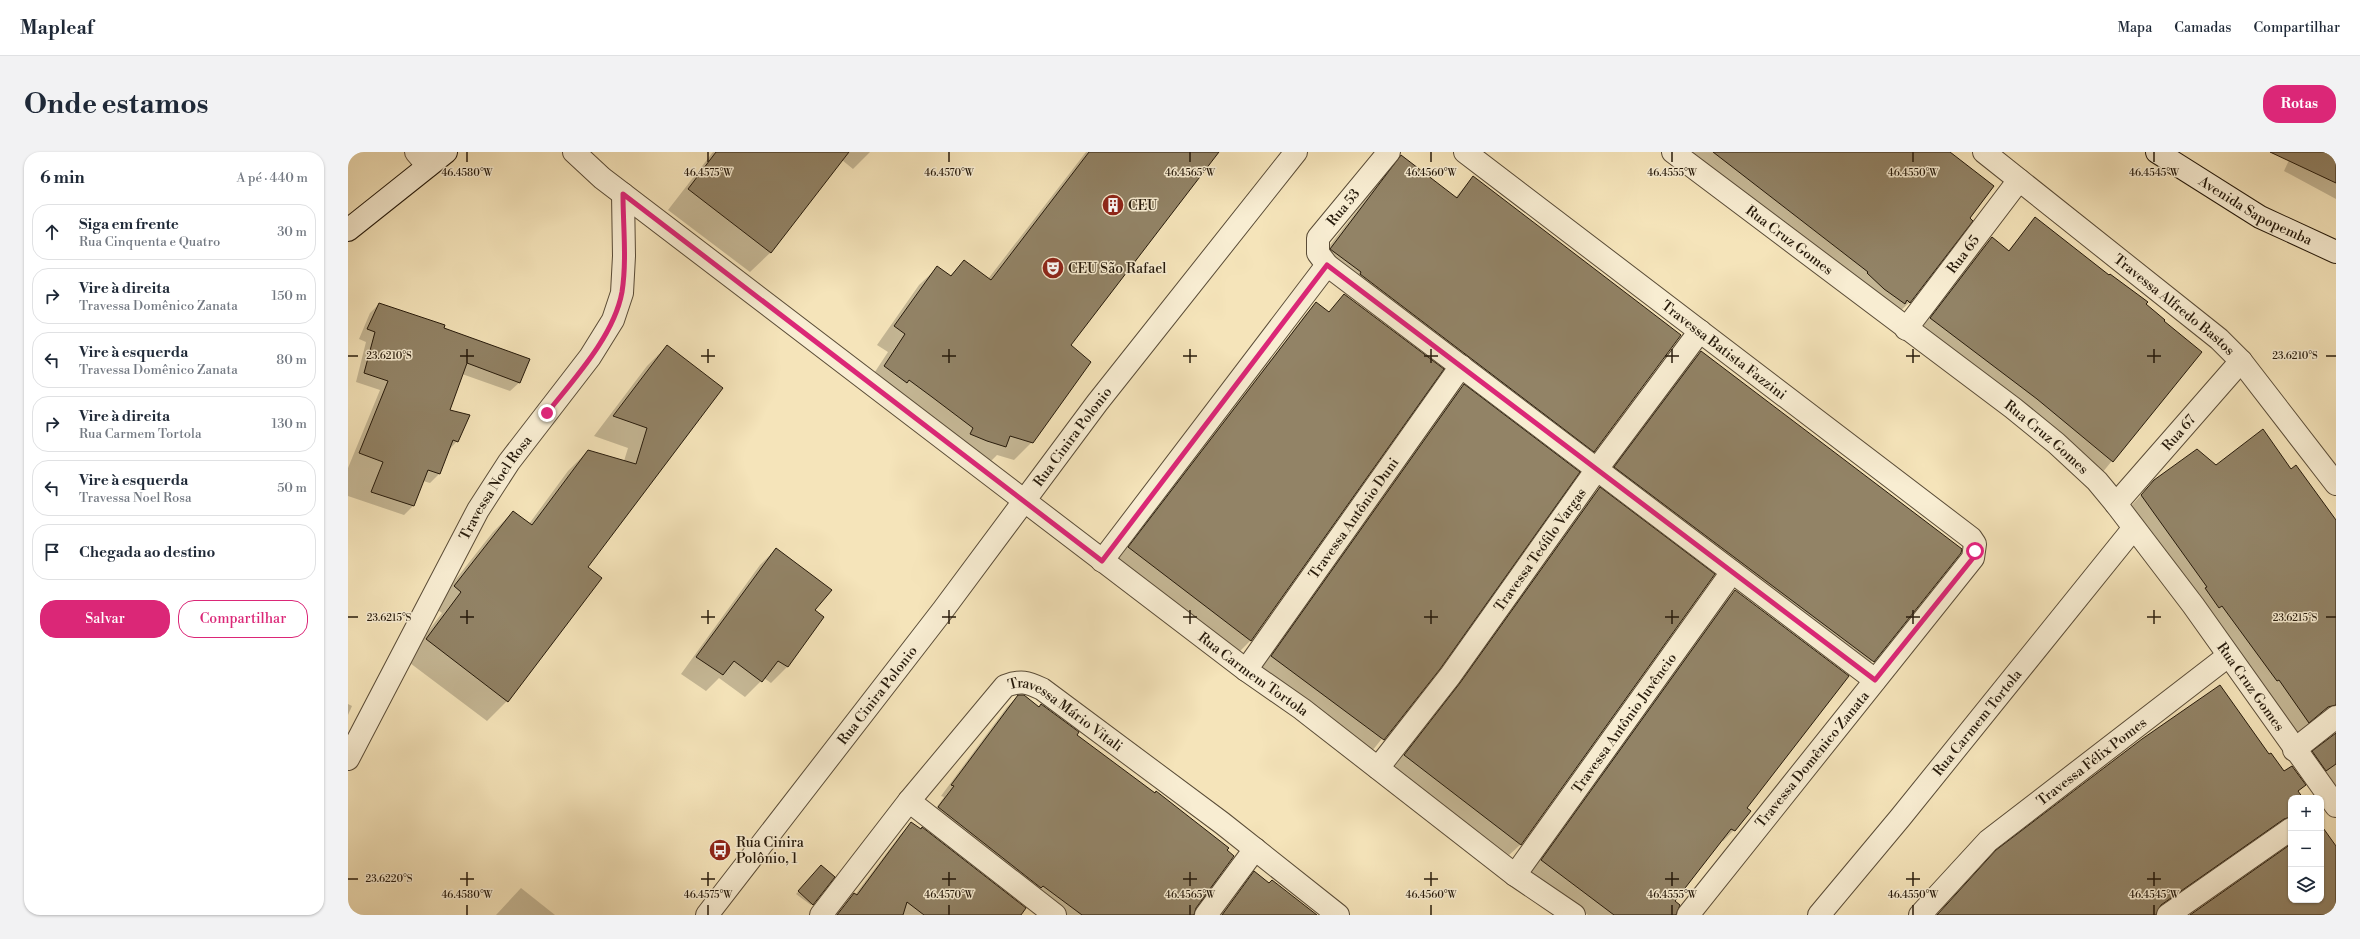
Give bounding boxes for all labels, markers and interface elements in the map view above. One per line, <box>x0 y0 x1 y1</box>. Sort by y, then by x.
text: Mapleaf <box>20 16 93 40</box>
text: Mapa <box>2118 19 2152 37</box>
text: Camadas <box>2174 19 2231 37</box>
text: Compartilhar <box>2253 19 2340 37</box>
button: Rotas <box>2263 85 2336 123</box>
text: Onde estamos <box>24 87 209 122</box>
text: 6 min <box>40 167 85 189</box>
text: 46.4580°W <box>441 167 494 179</box>
text: 46.4575°W <box>684 167 733 179</box>
text: 46.4570°W <box>924 167 975 179</box>
text: 46.4565°W <box>1165 167 1216 179</box>
text: 46.4560°W <box>1405 167 1457 179</box>
text: 46.4555°W <box>1647 167 1698 179</box>
text: 46.4550°W <box>1888 167 1939 179</box>
text: 46.4545°W <box>2129 167 2180 179</box>
text: A pé · 440 m <box>236 170 308 186</box>
street label: Avenida Sapopemba <box>2194 172 2316 250</box>
street label: Rua 53 <box>1323 185 1364 230</box>
building icon: CEU <box>1100 192 1126 218</box>
place label: CEU <box>1128 197 1158 215</box>
street label: Rua Cruz Gomes <box>1742 202 1836 279</box>
text: Siga em frente <box>79 215 179 234</box>
icon: ahead <box>41 221 63 243</box>
text: 30 m <box>277 224 307 240</box>
street label: Rua 65 <box>1943 232 1984 278</box>
text: Rua Cinquenta e Quatro <box>79 234 220 250</box>
street label: Travessa Alfredo Bastos <box>2110 251 2238 360</box>
theatre icon: CEU São Rafael <box>1040 255 1066 281</box>
place label: CEU São Rafael <box>1068 260 1166 278</box>
text: Vire à direita <box>79 279 170 298</box>
icon: right <box>41 285 63 307</box>
text: 150 m <box>272 288 307 304</box>
street label: Travessa Batista Fazzini <box>1657 297 1790 404</box>
text: Travessa Domênico Zanata <box>79 298 238 314</box>
text: Vire à esquerda <box>79 343 188 362</box>
icon: left <box>41 349 63 371</box>
text: 23.6210°S <box>366 350 412 362</box>
text: 23.6210°S <box>2272 350 2318 362</box>
text: 80 m <box>276 352 307 368</box>
text: Travessa Domênico Zanata <box>79 362 238 378</box>
street label: Rua Cinira Polonio <box>1030 383 1116 491</box>
street label: Rua Cruz Gomes <box>2001 397 2092 479</box>
route end <box>538 404 556 422</box>
text: Vire à direita <box>79 407 170 426</box>
street label: Rua 67 <box>2159 411 2200 455</box>
icon: right <box>41 413 63 435</box>
text: 130 m <box>272 416 307 432</box>
text: Rua Carmem Tortola <box>79 426 202 442</box>
street label: Travessa Noel Rosa <box>456 431 537 543</box>
street label: Travessa Antônio Duni <box>1305 454 1404 583</box>
text: Vire à esquerda <box>79 471 188 490</box>
icon: left <box>41 477 63 499</box>
text: 50 m <box>277 480 307 496</box>
street label: Travessa Teófilo Vargas <box>1491 485 1591 615</box>
text: Travessa Noel Rosa <box>79 490 191 506</box>
icon: arrive <box>41 541 63 563</box>
route start <box>1966 542 1984 560</box>
text: Chegada ao destino <box>79 543 215 562</box>
button: Salvar <box>40 600 170 638</box>
button: Compartilhar <box>178 600 308 638</box>
text: 23.6215°S <box>367 612 412 624</box>
text: 23.6215°S <box>2273 612 2318 624</box>
street label: Rua Carmem Tortola <box>1194 629 1312 721</box>
street label: Rua Cruz Gomes <box>2213 639 2288 735</box>
street label: Rua Cinira Polonio <box>834 643 922 749</box>
street label: Travessa Antônio Juvêncio <box>1568 650 1681 797</box>
street label: Rua Carmem Tortola <box>1929 665 2027 780</box>
street label: Travessa Mário Vitali <box>1006 674 1126 756</box>
street label: Travessa Domênico Zanata <box>1752 687 1874 832</box>
street label: Travessa Félix Pomes <box>2033 714 2151 810</box>
map controls <box>2288 795 2324 903</box>
button: + <box>2288 795 2324 831</box>
button: − <box>2288 831 2324 867</box>
place label: Rua Cinira Polônio, 1 <box>736 834 805 868</box>
bus stop icon: Rua Cinira Polônio, 1 <box>707 837 733 863</box>
button: layers <box>2288 867 2324 903</box>
text: 23.6220°S <box>366 873 413 885</box>
text: 46.4580°W <box>441 889 494 901</box>
text: 46.4575°W <box>684 889 733 901</box>
text: 46.4570°W <box>924 889 975 901</box>
text: 46.4565°W <box>1165 889 1216 901</box>
text: 46.4560°W <box>1405 889 1457 901</box>
text: 46.4555°W <box>1647 889 1698 901</box>
text: 46.4550°W <box>1888 889 1939 901</box>
text: 46.4545°W <box>2129 889 2180 901</box>

